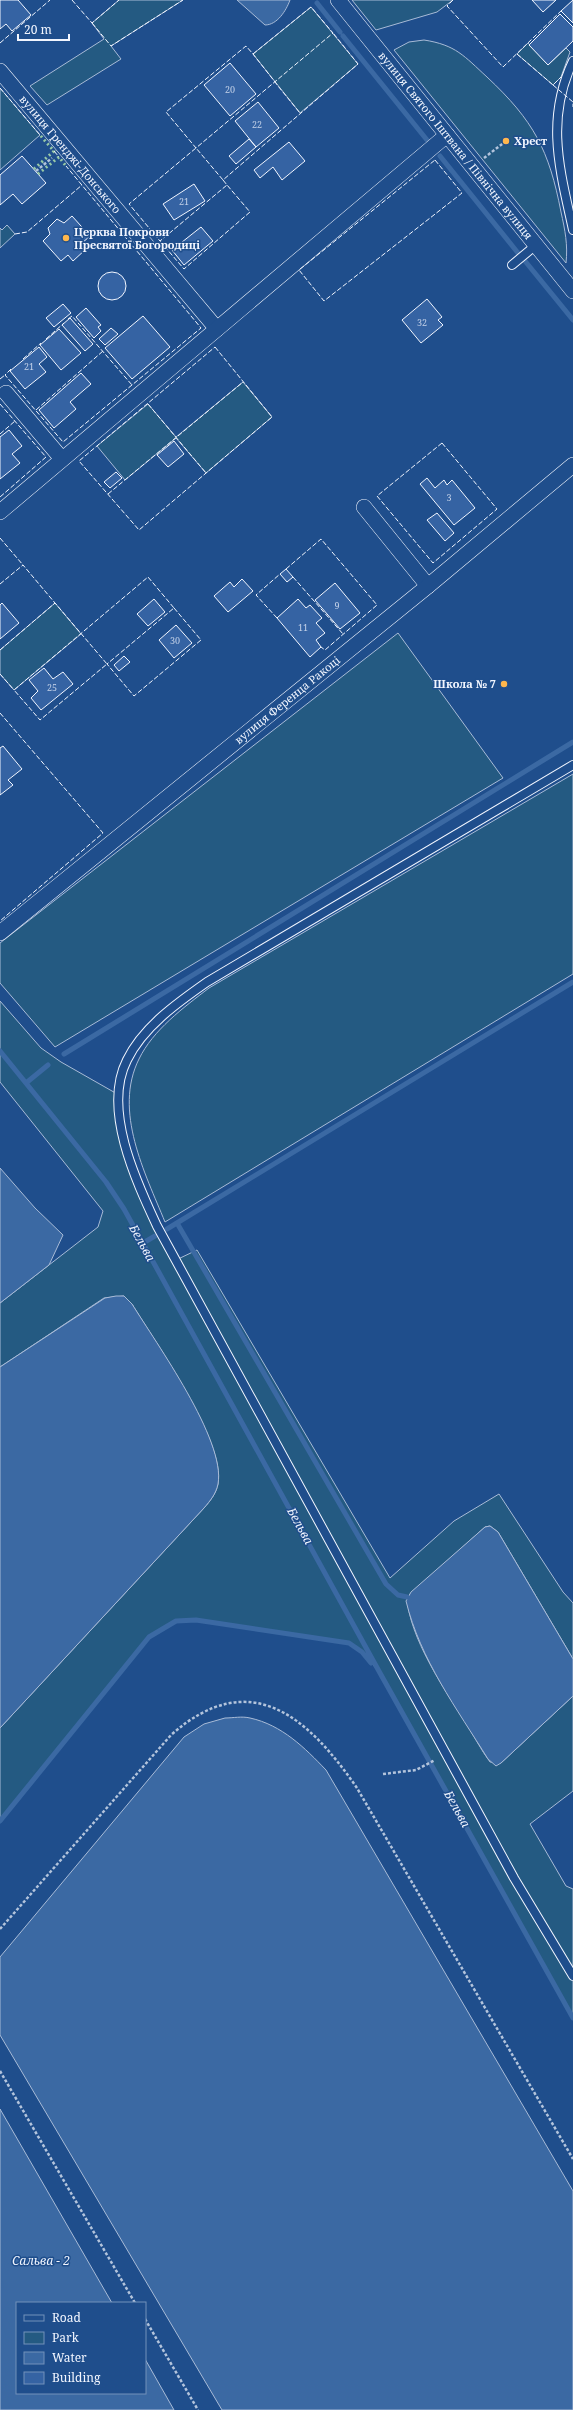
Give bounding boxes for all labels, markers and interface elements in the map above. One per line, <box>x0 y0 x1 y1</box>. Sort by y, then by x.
scale bar <box>18 16 69 42</box>
text: 20 m <box>24 21 52 38</box>
street label: вулиця Святого Іштвана / Північна вулиця <box>375 48 536 242</box>
house number: 20 <box>225 83 235 96</box>
street label: вулиця Гренджі-Донського <box>17 92 125 216</box>
house number: 22 <box>252 118 262 131</box>
place label: Хрест <box>514 133 547 148</box>
marker: Хрест <box>501 136 511 146</box>
house number: 21 <box>179 195 189 208</box>
place label: Церква Покрови Пресвятої Богородиці <box>74 224 200 252</box>
marker: Церква Покрови Пресвятої Богородиці <box>61 233 71 243</box>
house number: 32 <box>417 316 427 329</box>
house number: 21 <box>24 360 34 373</box>
house number: 3 <box>446 491 452 504</box>
house number: 9 <box>334 599 340 612</box>
house number: 11 <box>298 621 308 634</box>
house number: 30 <box>170 634 180 647</box>
street label: вулиця Ференца Ракоці <box>231 652 343 747</box>
place label: Школа № 7 <box>433 676 496 691</box>
marker: Школа № 7 <box>499 679 509 689</box>
house number: 25 <box>47 681 57 694</box>
water label: Бельва <box>125 1220 160 1264</box>
water label: Бельва <box>283 1503 318 1547</box>
water label: Бельва <box>440 1786 475 1830</box>
water label: Сальва - 2 <box>12 2252 70 2269</box>
legend <box>16 2302 146 2394</box>
text: Road <box>52 2309 82 2326</box>
text: Park <box>52 2329 80 2346</box>
text: Water <box>52 2349 87 2366</box>
text: Building <box>52 2369 101 2386</box>

